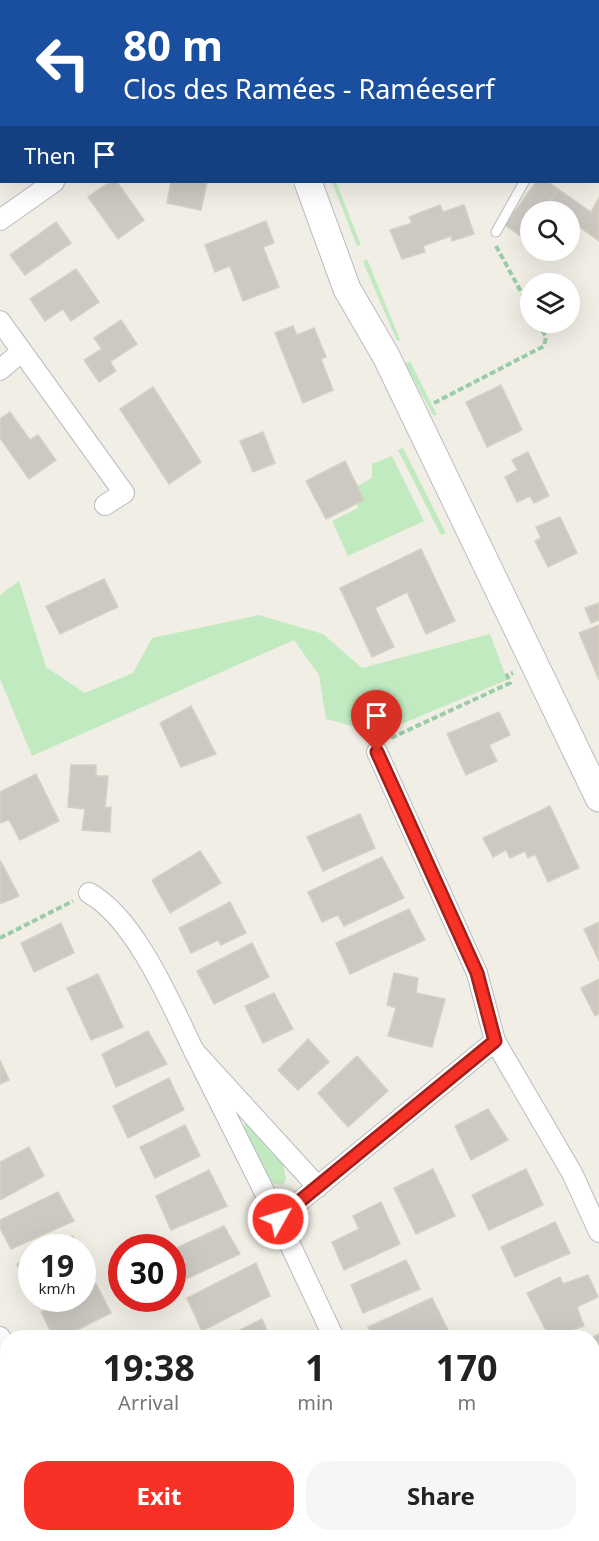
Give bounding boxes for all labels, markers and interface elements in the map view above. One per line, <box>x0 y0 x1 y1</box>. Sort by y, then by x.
text: 80 m <box>123 16 223 73</box>
icon: left <box>24 24 102 102</box>
text: Clos des Ramées - Raméeserf <box>123 70 495 107</box>
icon: arrive <box>88 138 121 171</box>
text: Then <box>24 140 76 170</box>
map controls <box>520 201 580 333</box>
button: search <box>520 201 580 261</box>
button: layers <box>520 273 580 333</box>
pin <box>351 690 402 752</box>
icon: arrive <box>360 699 393 732</box>
position arrow <box>246 1187 310 1251</box>
speed limit sign: 30 <box>108 1234 186 1312</box>
text: 19 <box>40 1245 74 1286</box>
text: km/h <box>39 1278 75 1298</box>
text: 19:38 <box>102 1343 195 1392</box>
text: 1 <box>305 1343 326 1392</box>
text: 170 <box>436 1343 498 1392</box>
text: Arrival <box>118 1389 179 1416</box>
text: min <box>297 1389 333 1416</box>
text: m <box>457 1389 476 1416</box>
button: Exit <box>24 1461 294 1530</box>
button: Share <box>306 1461 576 1530</box>

